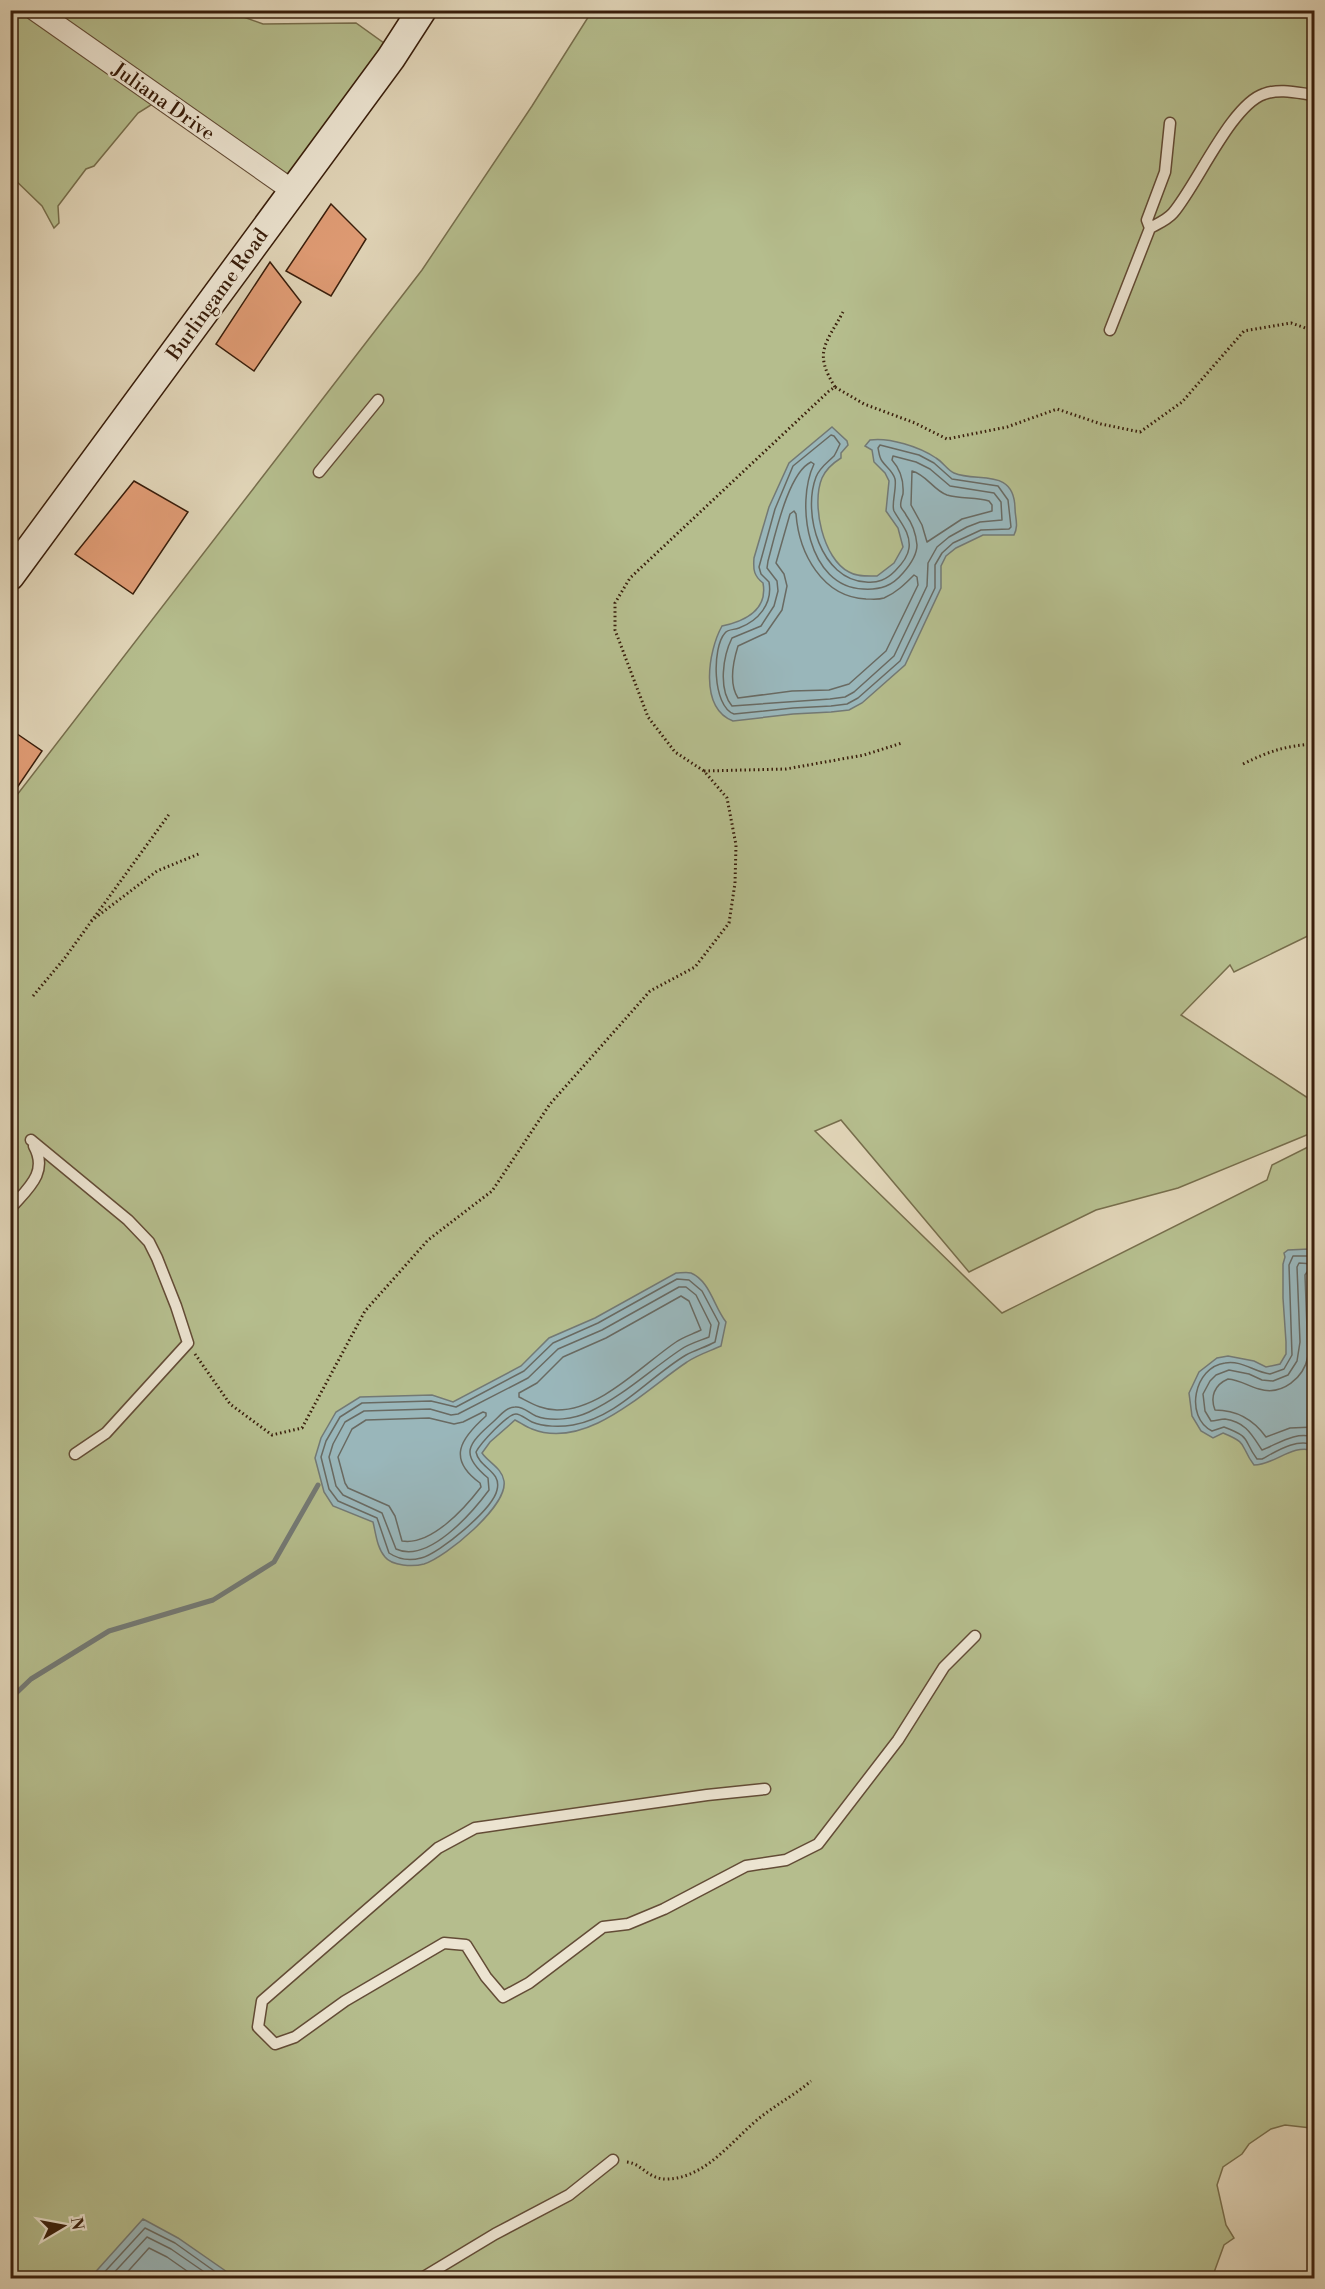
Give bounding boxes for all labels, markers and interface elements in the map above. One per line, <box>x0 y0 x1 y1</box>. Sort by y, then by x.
street label: Juliana Drive <box>106 57 219 147</box>
street label: Burlingame Road <box>161 224 275 366</box>
north arrow <box>33 2196 93 2256</box>
text: N <box>66 2216 88 2232</box>

